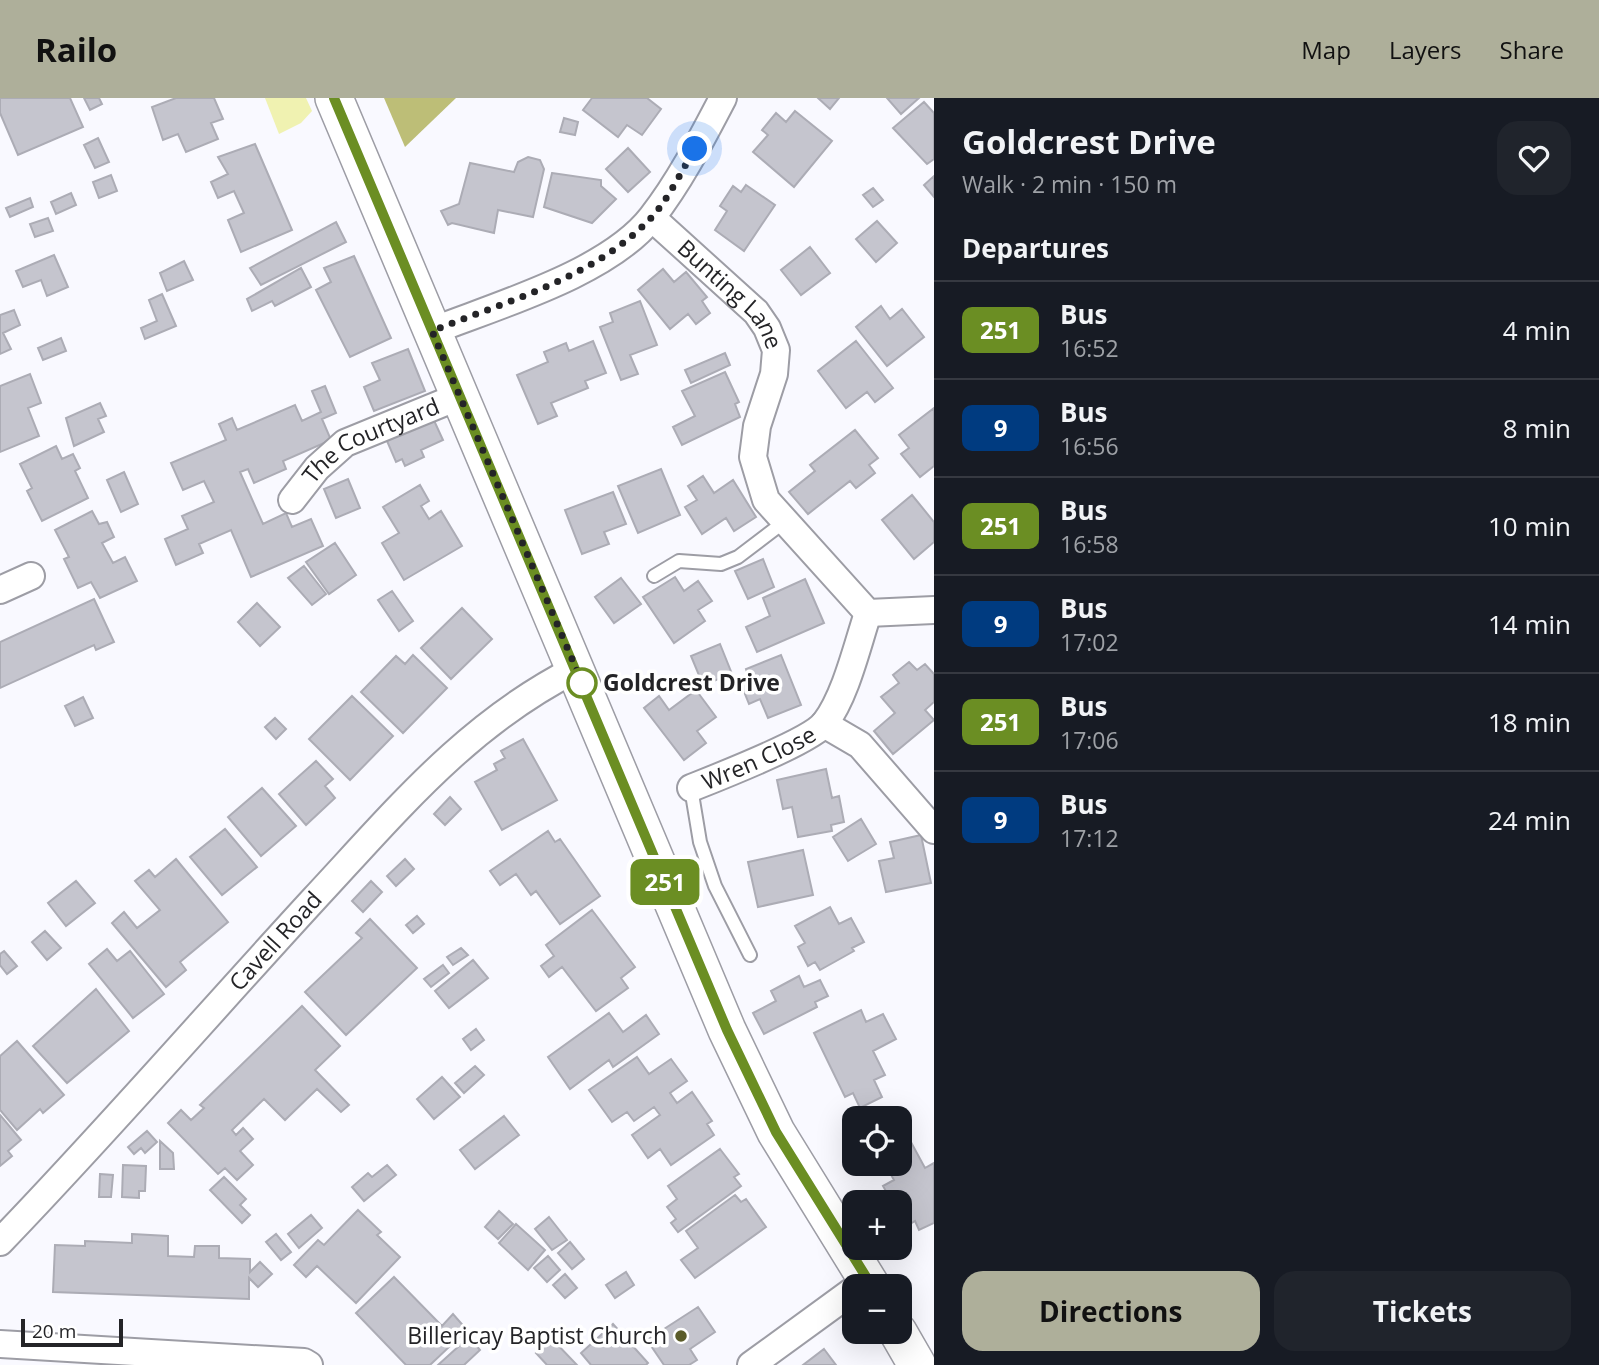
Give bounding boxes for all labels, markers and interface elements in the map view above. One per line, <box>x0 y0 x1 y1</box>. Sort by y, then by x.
text: Railo <box>35 27 117 72</box>
text: Map <box>1301 33 1351 66</box>
text: Layers <box>1389 33 1462 66</box>
text: Share <box>1500 33 1564 66</box>
text: Goldcrest Drive <box>962 119 1216 164</box>
button: heart <box>1497 121 1571 195</box>
your location <box>677 131 712 166</box>
text: Walk · 2 min · 150 m <box>962 168 1177 200</box>
text: Departures <box>962 230 1109 266</box>
street label: Bunting Lane <box>671 232 791 353</box>
text: Bus <box>1060 296 1107 332</box>
text: 4 min <box>1503 312 1571 348</box>
text: 251 <box>980 313 1021 346</box>
text: 16:52 <box>1060 332 1119 364</box>
street label: The Courtyard <box>294 389 444 489</box>
text: Bus <box>1060 394 1107 430</box>
text: 8 min <box>1503 410 1571 446</box>
text: 9 <box>994 411 1007 444</box>
text: 16:56 <box>1060 430 1119 462</box>
text: Bus <box>1060 492 1107 528</box>
text: 10 min <box>1488 508 1571 544</box>
text: 251 <box>980 509 1021 542</box>
text: 16:58 <box>1060 528 1119 560</box>
text: Bus <box>1060 590 1107 626</box>
text: 14 min <box>1488 606 1571 642</box>
text: 9 <box>994 607 1007 640</box>
text: 17:02 <box>1060 626 1119 658</box>
place label: Goldcrest Drive <box>603 666 780 698</box>
marker: Goldcrest Drive <box>567 668 597 698</box>
text: Bus <box>1060 688 1107 724</box>
text: 18 min <box>1488 704 1571 740</box>
text: 251 <box>980 705 1021 738</box>
street label: Wren Close <box>697 718 821 797</box>
text: 17:06 <box>1060 724 1119 756</box>
text: Bus <box>1060 786 1107 822</box>
text: 24 min <box>1488 802 1571 838</box>
text: 9 <box>994 803 1007 836</box>
text: 17:12 <box>1060 822 1119 854</box>
line badge: 251 <box>625 859 705 905</box>
text: 251 <box>644 865 686 898</box>
street label: Cavell Road <box>221 884 329 997</box>
map controls <box>842 1106 912 1344</box>
button: locate <box>842 1106 912 1176</box>
button: + <box>842 1190 912 1260</box>
button: Directions <box>962 1271 1260 1351</box>
button: Tickets <box>1274 1271 1571 1351</box>
button: − <box>842 1274 912 1344</box>
scale bar <box>21 1316 122 1348</box>
text: 20 m <box>32 1318 76 1344</box>
place label: Billericay Baptist Church <box>407 1319 667 1351</box>
marker: Billericay Baptist Church <box>673 1328 689 1344</box>

